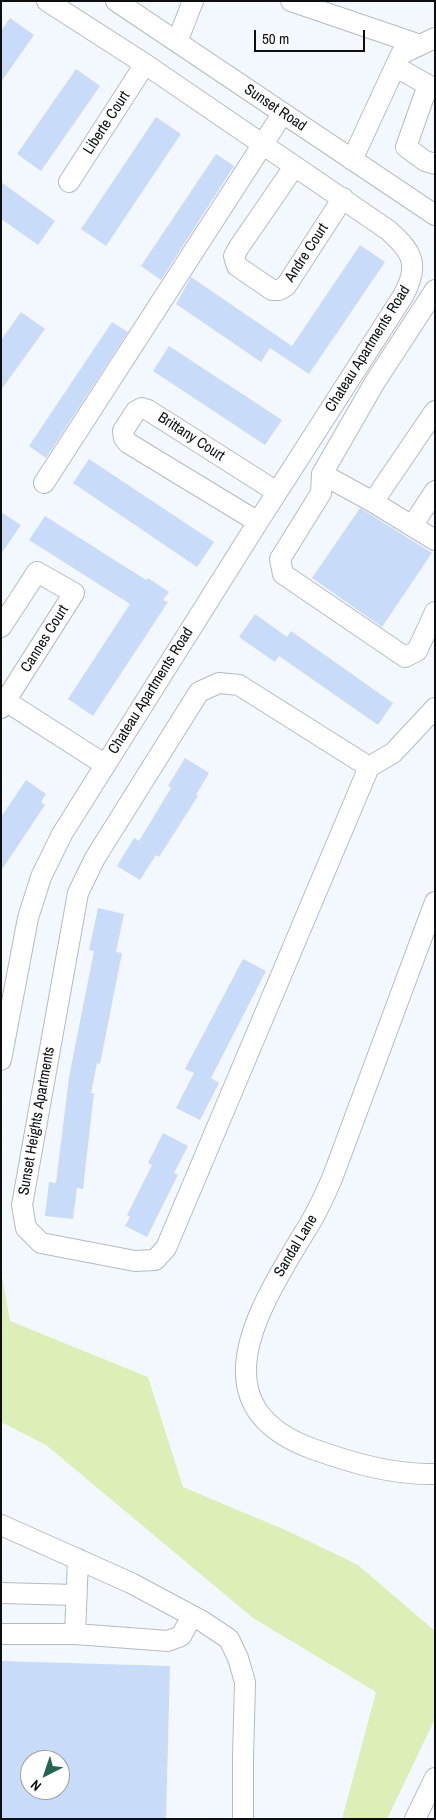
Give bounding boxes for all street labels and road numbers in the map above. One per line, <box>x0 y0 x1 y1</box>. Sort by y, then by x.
street label: Sunset Road <box>240 81 310 135</box>
street label: Liberte Court <box>80 88 134 158</box>
street label: Andre Court <box>281 220 333 286</box>
street label: Chateau Apartments Road <box>322 282 414 416</box>
street label: Brittany Court <box>154 409 228 465</box>
street label: Cannes Court <box>17 602 73 676</box>
street label: Chateau Apartments Road <box>105 624 197 758</box>
street label: Sunset Heights Apartments <box>15 1045 59 1197</box>
street label: Sandal Lane <box>270 1212 322 1280</box>

